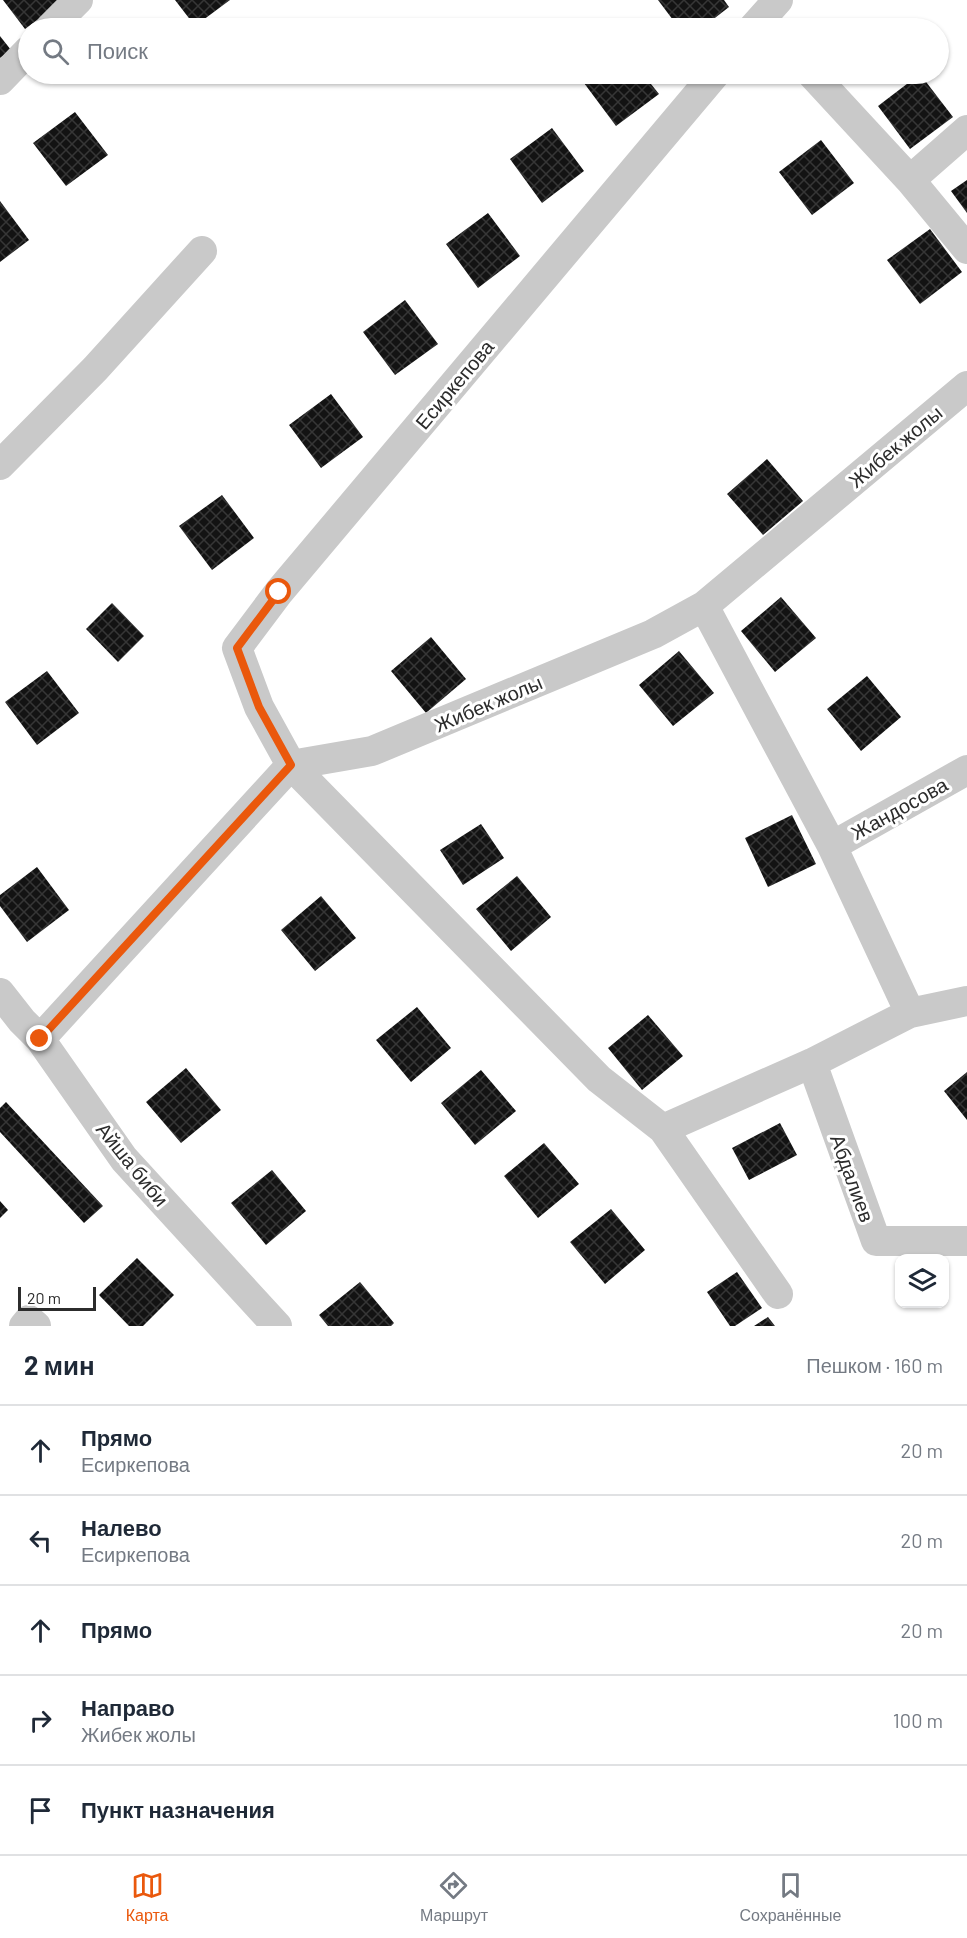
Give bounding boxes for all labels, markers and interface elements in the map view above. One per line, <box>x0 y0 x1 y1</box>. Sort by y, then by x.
search box <box>18 18 949 84</box>
icon: search <box>39 35 72 68</box>
text: Поиск <box>87 37 148 63</box>
street label: Есиркепова <box>410 334 499 433</box>
street label: Жибек жолы <box>843 400 947 492</box>
route start <box>265 578 291 604</box>
street label: Жибек жолы <box>430 670 546 736</box>
street label: Жандосова <box>847 771 952 844</box>
route end <box>26 1025 52 1051</box>
street label: Айша биби <box>92 1117 174 1211</box>
street label: Абдалиев <box>826 1131 880 1225</box>
map controls <box>895 1254 949 1308</box>
button: layers <box>895 1254 949 1308</box>
scale bar <box>18 1284 96 1312</box>
text: 20 m <box>27 1288 61 1307</box>
text: 2 мин <box>24 1349 95 1380</box>
text: Пешком · 160 m <box>806 1353 943 1377</box>
text: Прямо <box>81 1424 152 1450</box>
icon: ahead <box>24 1434 57 1467</box>
text: 20 m <box>900 1438 943 1462</box>
text: Есиркепова <box>81 1452 190 1476</box>
text: Налево <box>81 1514 162 1540</box>
icon: left <box>24 1524 57 1557</box>
text: 20 m <box>900 1528 943 1552</box>
text: Есиркепова <box>81 1542 190 1566</box>
icon: ahead <box>24 1614 57 1647</box>
text: Прямо <box>81 1616 152 1642</box>
text: 20 m <box>900 1618 943 1642</box>
text: Направо <box>81 1694 175 1720</box>
icon: right <box>24 1704 57 1737</box>
text: 100 m <box>893 1708 943 1732</box>
text: Жибек жолы <box>81 1722 196 1746</box>
icon: arrive <box>24 1794 57 1827</box>
text: Пункт назначения <box>81 1796 275 1822</box>
tab: Карта <box>126 1869 169 1925</box>
tab: Маршрут <box>420 1869 488 1925</box>
tab: Сохранённые <box>739 1869 841 1925</box>

